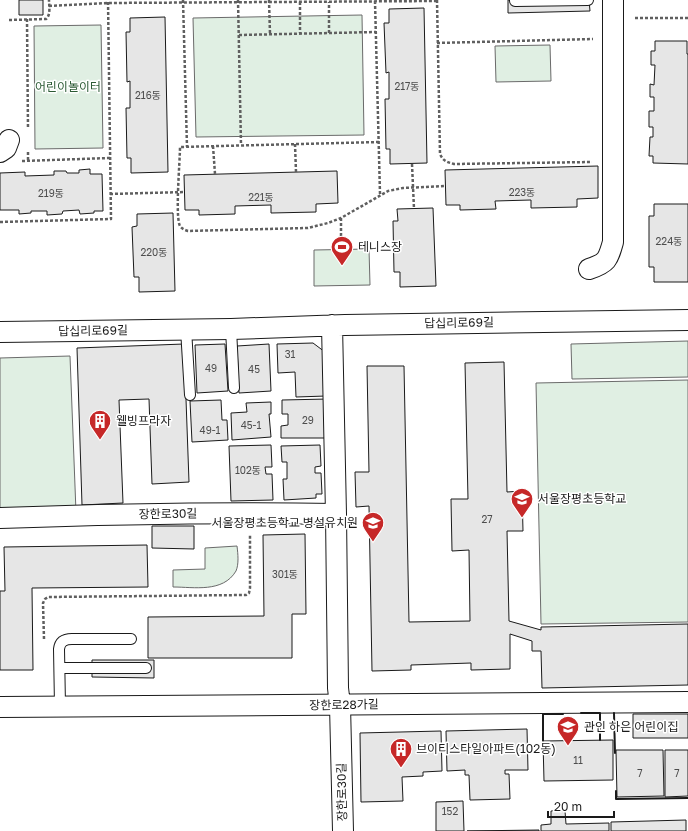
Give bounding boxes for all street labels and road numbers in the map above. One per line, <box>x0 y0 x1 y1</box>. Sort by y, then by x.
street label: 답십리로69길 <box>424 314 494 331</box>
street label: 답십리로69길 <box>58 322 128 339</box>
street label: 장한로30길 <box>139 505 197 522</box>
street label: 장한로28가길 <box>309 696 379 713</box>
street label: 장한로30길 <box>333 763 350 821</box>

